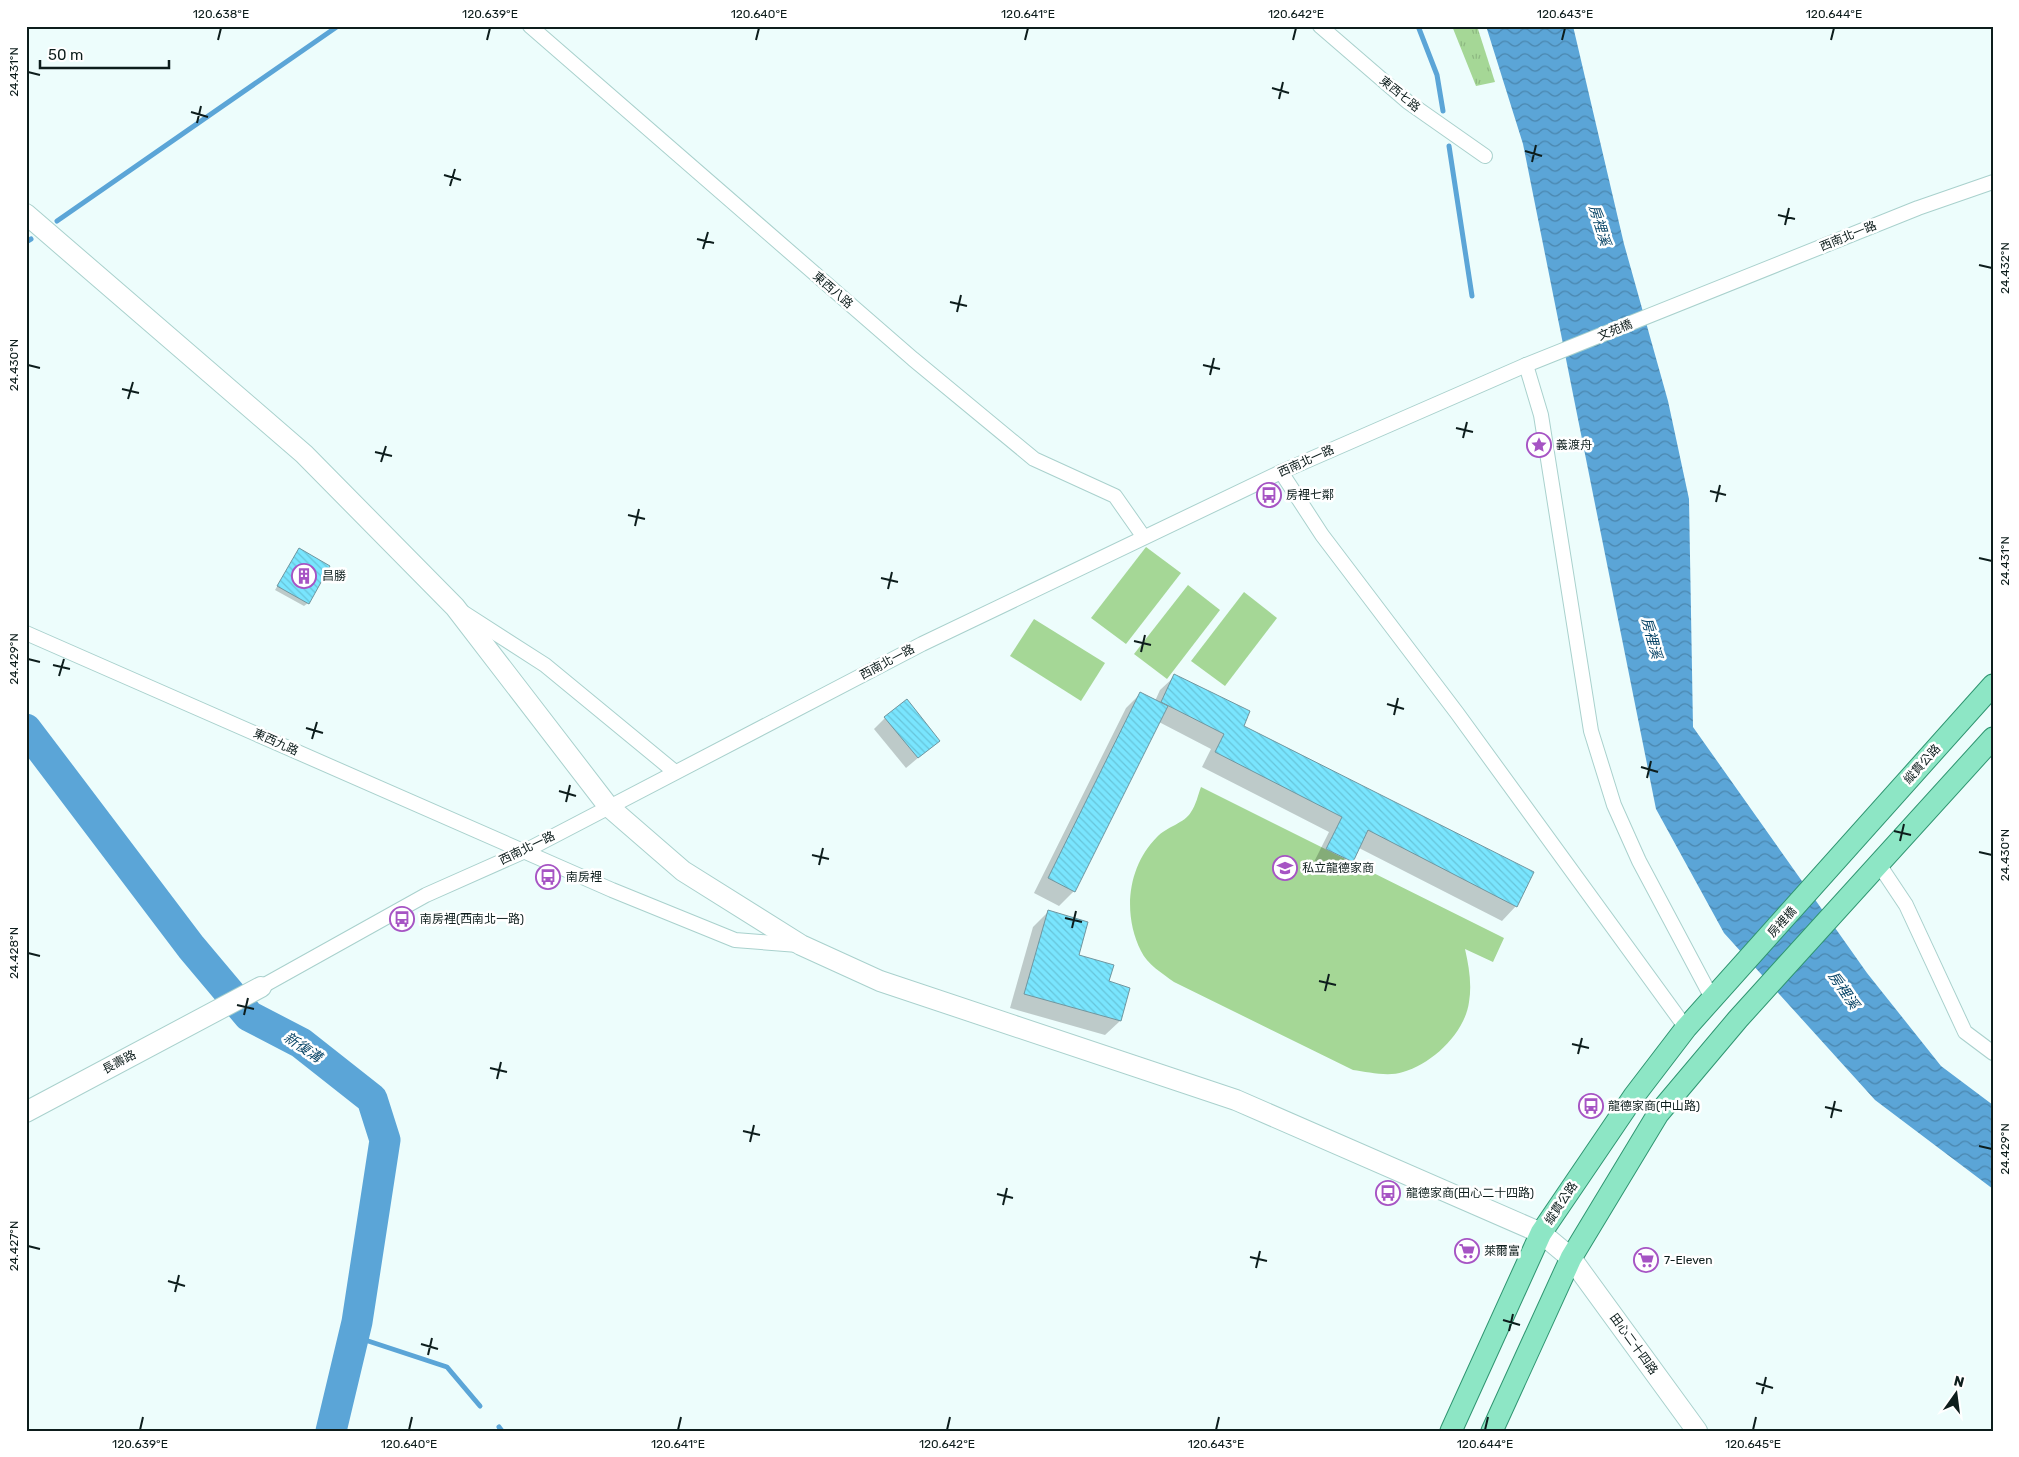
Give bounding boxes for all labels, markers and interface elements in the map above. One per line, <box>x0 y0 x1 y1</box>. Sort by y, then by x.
text: 120.638°E <box>193 7 249 21</box>
text: 120.639°E <box>462 7 518 21</box>
text: 120.640°E <box>731 7 787 21</box>
text: 120.641°E <box>1001 7 1055 21</box>
text: 120.642°E <box>1268 7 1324 21</box>
text: 120.643°E <box>1537 7 1593 21</box>
text: 120.644°E <box>1806 7 1862 21</box>
scale bar <box>40 38 169 70</box>
text: 50 m <box>48 46 83 64</box>
text: 24.431°N <box>7 47 21 97</box>
street label: 東西七路 <box>1377 73 1423 115</box>
water label: 房裡溪 <box>1585 203 1614 250</box>
street label: 西南北一路 <box>1818 218 1878 254</box>
text: 24.432°N <box>1998 242 2012 294</box>
street label: 東西八路 <box>810 269 856 311</box>
street label: 文苑橋 <box>1596 317 1634 343</box>
text: 24.430°N <box>7 339 21 391</box>
place icon: 義渡舟 <box>1526 432 1552 458</box>
place label: 義渡舟 <box>1556 438 1592 452</box>
street label: 西南北一路 <box>1276 442 1336 480</box>
bus stop icon: 房裡七鄰 <box>1256 482 1282 508</box>
place label: 房裡七鄰 <box>1286 488 1334 502</box>
text: 24.431°N <box>1998 536 2012 586</box>
building icon: 昌勝 <box>291 563 317 589</box>
place label: 昌勝 <box>322 569 346 583</box>
water label: 房裡溪 <box>1638 616 1666 663</box>
text: 24.429°N <box>7 633 21 685</box>
street label: 西南北一路 <box>857 642 917 682</box>
street label: 東西九路 <box>251 726 301 758</box>
street label: 縱貫公路 <box>1901 741 1943 787</box>
street label: 西南北一路 <box>497 829 557 867</box>
text: 24.430°N <box>1998 829 2012 881</box>
school or university icon: 私立龍德家商 <box>1272 855 1298 881</box>
place label: 私立龍德家商 <box>1302 861 1374 875</box>
bus stop icon: 南房裡 <box>535 864 561 890</box>
place label: 南房裡 <box>566 870 602 884</box>
street label: 房裡橋 <box>1765 904 1799 940</box>
bus stop icon: 南房裡(西南北一路) <box>389 906 415 932</box>
place label: 南房裡(西南北一路) <box>420 912 524 926</box>
text: 24.428°N <box>7 927 21 979</box>
water label: 房裡溪 <box>1825 968 1863 1014</box>
water label: 新復溝 <box>281 1029 327 1067</box>
street label: 長壽路 <box>100 1047 138 1077</box>
bus stop icon: 龍德家商(中山路) <box>1578 1093 1604 1119</box>
place label: 龍德家商(中山路) <box>1608 1099 1700 1113</box>
text: 24.429°N <box>1998 1123 2012 1175</box>
street label: 縱貫公路 <box>1542 1179 1580 1227</box>
bus stop icon: 龍德家商(田心二十四路) <box>1375 1180 1401 1206</box>
place label: 龍德家商(田心二十四路) <box>1406 1186 1534 1200</box>
text: 24.427°N <box>7 1221 21 1271</box>
supermarket icon: 萊爾富 <box>1454 1238 1480 1264</box>
place label: 萊爾富 <box>1484 1244 1520 1258</box>
supermarket icon: 7-Eleven <box>1633 1247 1659 1273</box>
place label: 7-Eleven <box>1664 1253 1713 1267</box>
street label: 田心二十四路 <box>1607 1311 1661 1377</box>
north arrow <box>1932 1370 1982 1420</box>
text: N <box>1952 1372 1966 1391</box>
text: 120.639°E <box>112 1437 168 1451</box>
text: 120.640°E <box>381 1437 437 1451</box>
text: 120.641°E <box>651 1437 705 1451</box>
text: 120.642°E <box>919 1437 975 1451</box>
text: 120.643°E <box>1188 1437 1244 1451</box>
text: 120.644°E <box>1457 1437 1513 1451</box>
text: 120.645°E <box>1725 1437 1781 1451</box>

